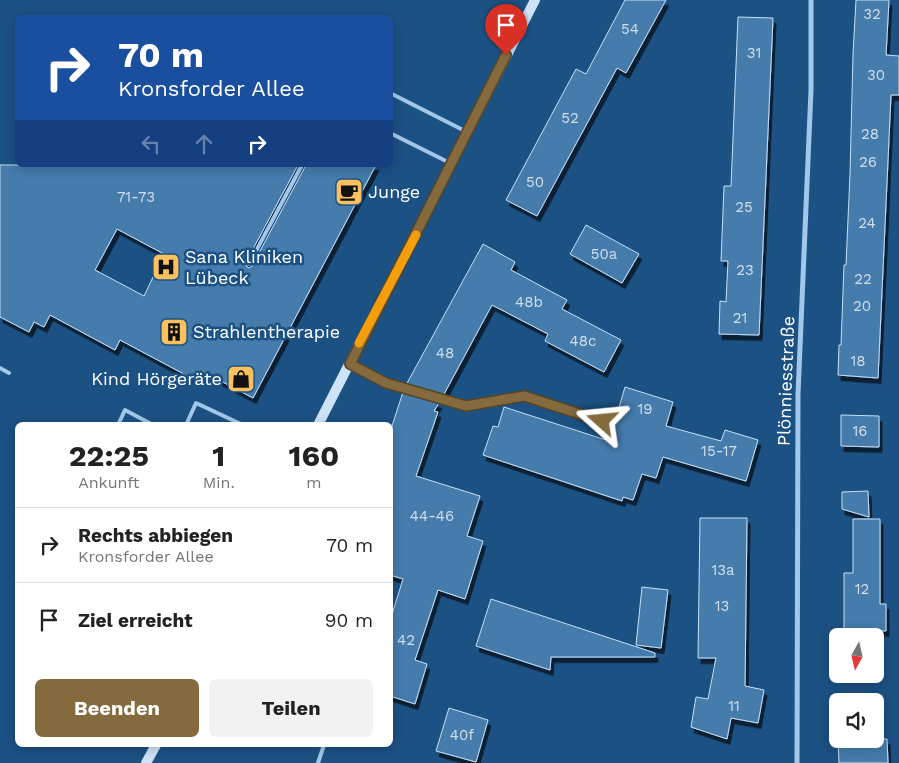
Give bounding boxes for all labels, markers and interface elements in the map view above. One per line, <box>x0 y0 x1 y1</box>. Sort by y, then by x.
pin <box>485 4 527 55</box>
house number: 32 <box>863 5 881 23</box>
icon: arrive <box>492 11 520 39</box>
house number: 54 <box>621 20 639 38</box>
text: 70 m <box>118 34 204 76</box>
icon: right <box>35 35 100 100</box>
house number: 31 <box>747 44 761 62</box>
house number: 30 <box>867 66 885 84</box>
text: Kronsforder Allee <box>118 76 305 101</box>
house number: 52 <box>561 109 579 127</box>
house number: 28 <box>861 125 879 143</box>
icon: left <box>137 130 165 158</box>
icon: ahead <box>190 130 218 158</box>
icon: right <box>243 130 271 158</box>
house number: 26 <box>859 153 877 171</box>
house number: 50 <box>526 173 544 191</box>
cafe icon: Junge <box>334 177 364 207</box>
place label: Junge <box>368 181 420 202</box>
house number: 71-73 <box>117 188 155 206</box>
house number: 25 <box>735 198 753 216</box>
house number: 24 <box>858 214 876 232</box>
house number: 50a <box>591 245 618 263</box>
place label: Sana Kliniken Lübeck <box>185 246 303 288</box>
hospital icon: Sana Kliniken Lübeck <box>151 252 181 282</box>
house number: 23 <box>736 261 754 279</box>
house number: 22 <box>854 270 872 288</box>
house number: 48b <box>515 293 543 311</box>
house number: 20 <box>853 297 871 315</box>
house number: 21 <box>733 309 747 327</box>
street label: Plönniesstraße <box>773 316 798 446</box>
building icon: Strahlentherapie <box>159 317 189 347</box>
place label: Strahlentherapie <box>193 321 340 342</box>
house number: 48c <box>570 332 596 350</box>
house number: 48 <box>436 344 454 362</box>
house number: 18 <box>850 352 866 370</box>
shop icon: Kind Hörgeräte <box>226 364 256 394</box>
place label: Kind Hörgeräte <box>91 368 222 389</box>
position arrow <box>575 394 627 446</box>
house number: 19 <box>637 400 653 418</box>
house number: 16 <box>853 422 867 440</box>
text: 22:25 <box>69 438 149 473</box>
text: 1 <box>212 438 225 473</box>
text: 160 <box>289 438 339 473</box>
house number: 15-17 <box>701 442 737 460</box>
text: Ankunft <box>78 473 140 492</box>
text: Min. <box>203 473 235 492</box>
text: m <box>306 473 321 492</box>
house number: 44-46 <box>410 507 454 525</box>
text: Rechts abbiegen <box>78 524 233 547</box>
icon: right <box>35 531 63 559</box>
text: 70 m <box>326 534 373 557</box>
text: Kronsforder Allee <box>78 547 214 566</box>
house number: 13a <box>711 561 735 579</box>
house number: 12 <box>855 580 869 598</box>
house number: 13 <box>715 597 729 615</box>
icon: arrive <box>35 606 63 634</box>
text: Ziel erreicht <box>78 609 193 632</box>
text: 90 m <box>325 609 373 632</box>
north arrow <box>829 628 884 682</box>
map controls <box>829 628 884 748</box>
house number: 42 <box>397 631 415 649</box>
button: Beenden <box>35 679 199 737</box>
button: Teilen <box>209 679 373 737</box>
button: sound <box>829 693 884 748</box>
house number: 11 <box>728 697 740 715</box>
house number: 40f <box>450 726 474 744</box>

